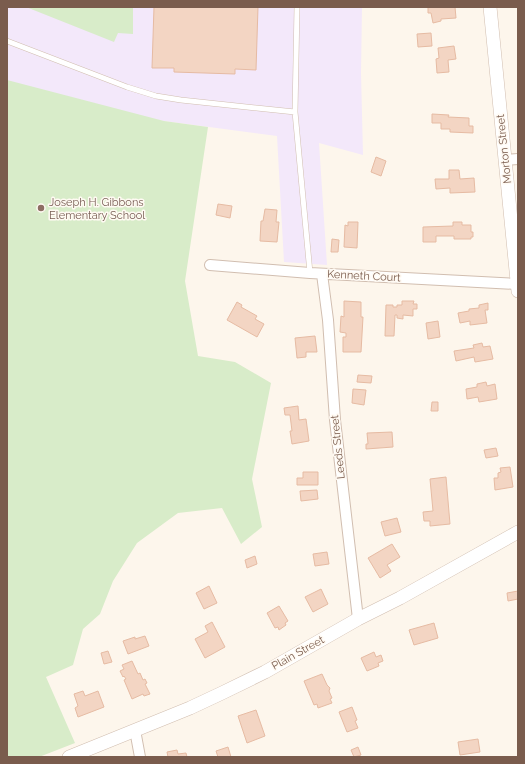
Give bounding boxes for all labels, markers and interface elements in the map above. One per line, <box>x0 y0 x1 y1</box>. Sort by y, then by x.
street label: Morton Street <box>494 113 514 184</box>
place label: Joseph H. Gibbons Elementary School <box>49 196 145 222</box>
marker: Joseph H. Gibbons Elementary School <box>36 203 46 213</box>
street label: Kenneth Court <box>327 268 401 284</box>
street label: Leeds Street <box>328 414 348 480</box>
street label: Plain Street <box>270 633 327 673</box>

